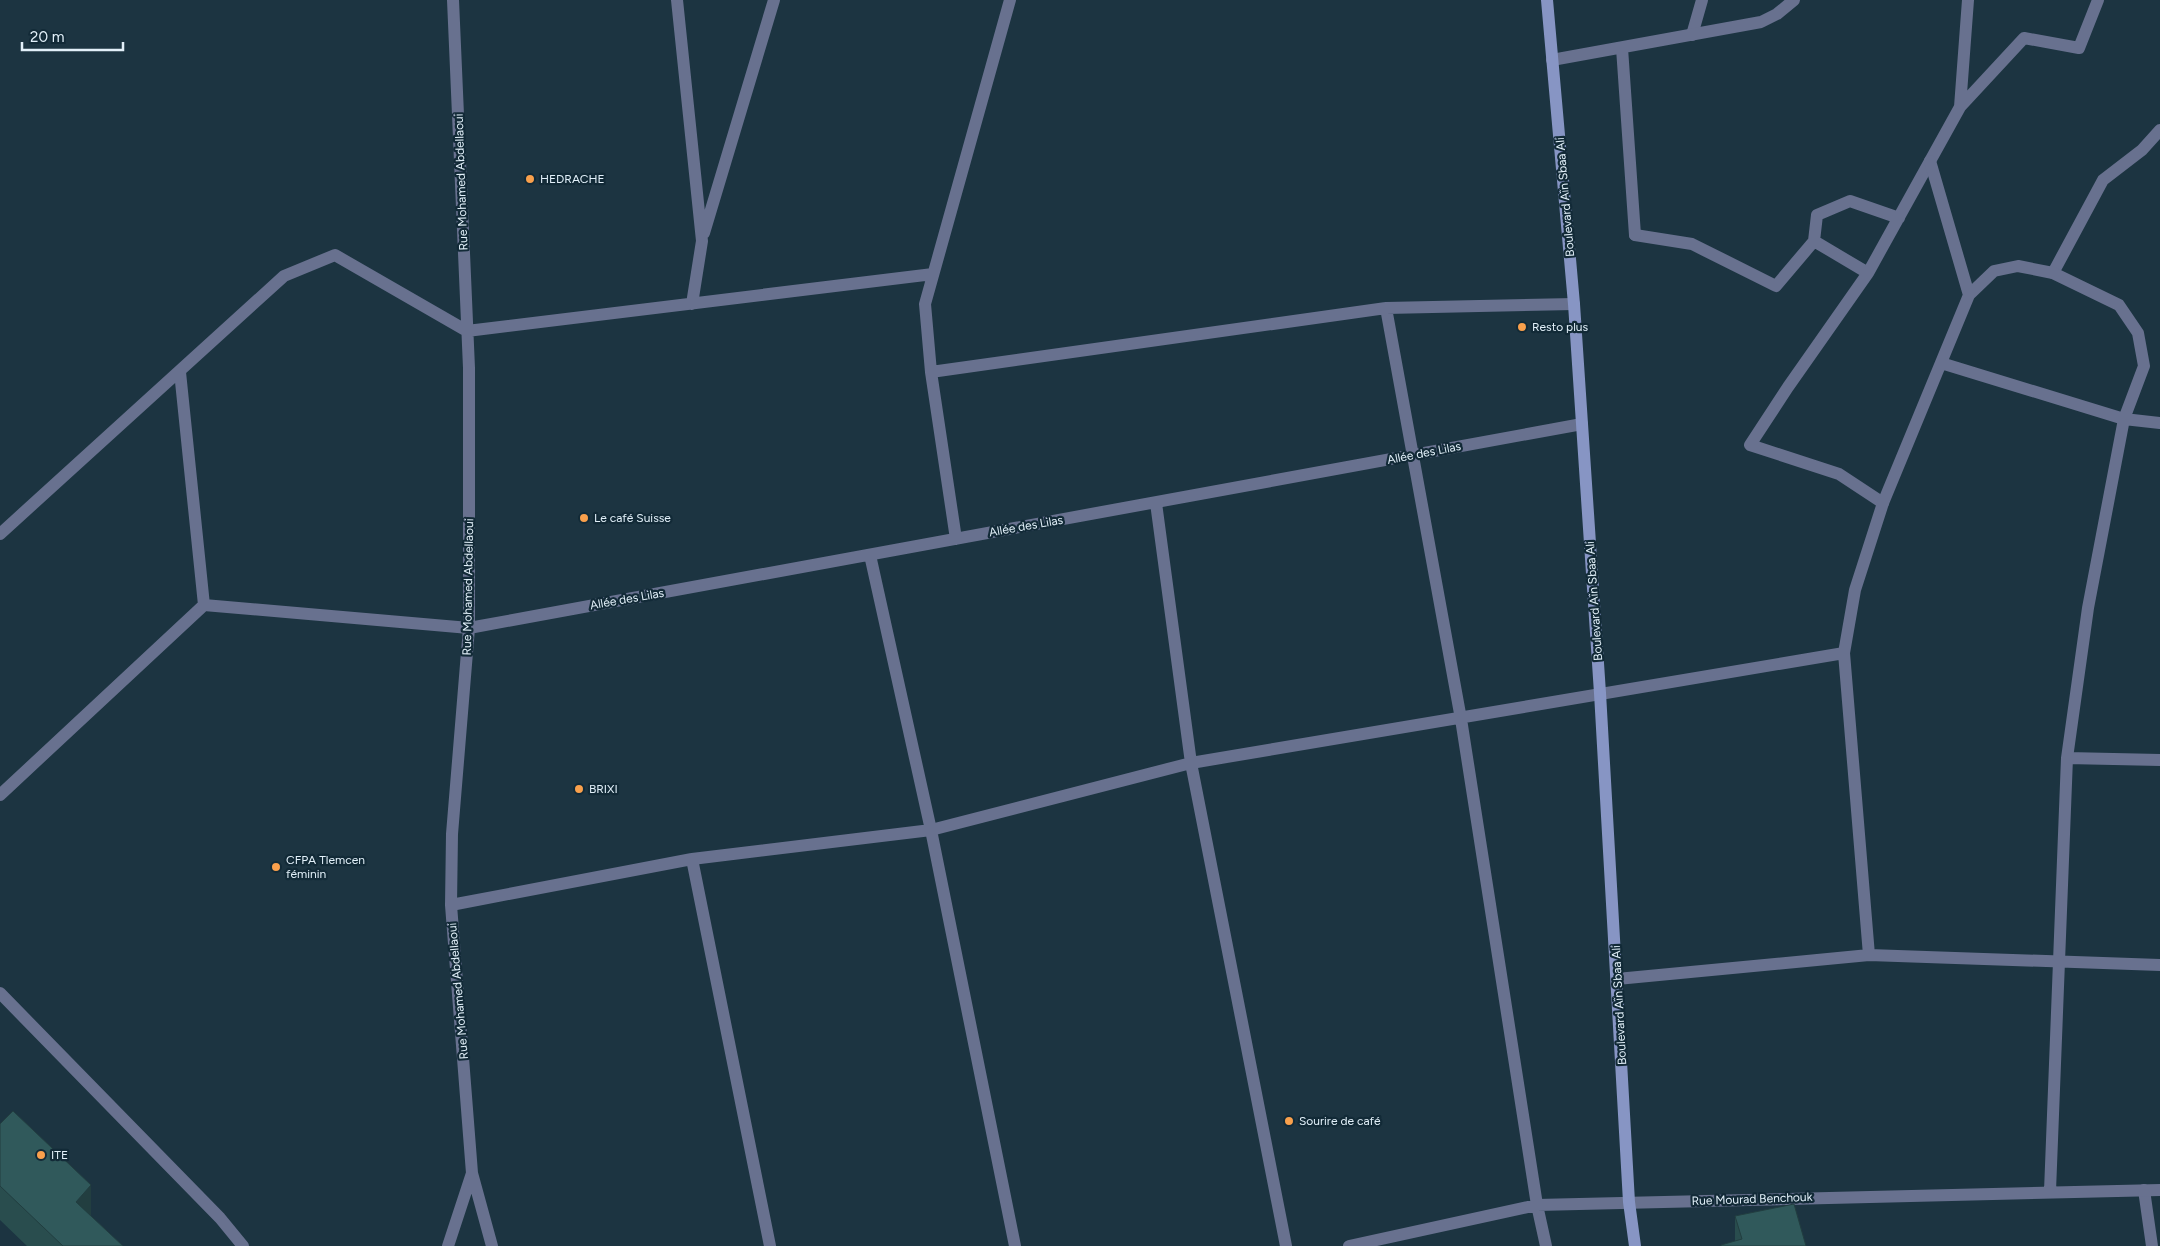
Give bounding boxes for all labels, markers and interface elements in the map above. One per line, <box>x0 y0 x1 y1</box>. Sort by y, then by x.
scale bar <box>22 20 124 52</box>
text: 20 m <box>30 28 64 46</box>
street label: Rue Mohamed Abdellaoui <box>452 113 470 251</box>
street label: Boulevard Aïn Sbaa Ali <box>1553 137 1577 257</box>
place label: HEDRACHE <box>540 172 605 186</box>
marker: HEDRACHE <box>524 173 536 185</box>
place label: Resto plus <box>1532 320 1589 334</box>
marker: Resto plus <box>1516 321 1528 333</box>
street label: Allée des Lilas <box>1386 439 1463 467</box>
place label: Le café Suisse <box>594 511 671 525</box>
marker: Le café Suisse <box>578 512 590 524</box>
street label: Allée des Lilas <box>988 513 1065 539</box>
street label: Rue Mohamed Abdellaoui <box>460 518 476 656</box>
street label: Boulevard Aïn Sbaa Ali <box>1583 541 1605 661</box>
street label: Allée des Lilas <box>589 586 666 612</box>
place label: BRIXI <box>589 782 618 796</box>
marker: BRIXI <box>573 783 585 795</box>
place label: CFPA Tlemcen féminin <box>286 853 365 881</box>
marker: CFPA Tlemcen féminin <box>270 861 282 873</box>
street label: Rue Mohamed Abdellaoui <box>445 922 471 1060</box>
street label: Boulevard Aïn Sbaa Ali <box>1609 945 1629 1065</box>
place label: Sourire de café <box>1299 1114 1381 1128</box>
marker: Sourire de café <box>1283 1115 1295 1127</box>
place label: ITE <box>51 1148 68 1162</box>
marker: ITE <box>35 1149 47 1161</box>
street label: Rue Mourad Benchouk <box>1691 1190 1813 1208</box>

